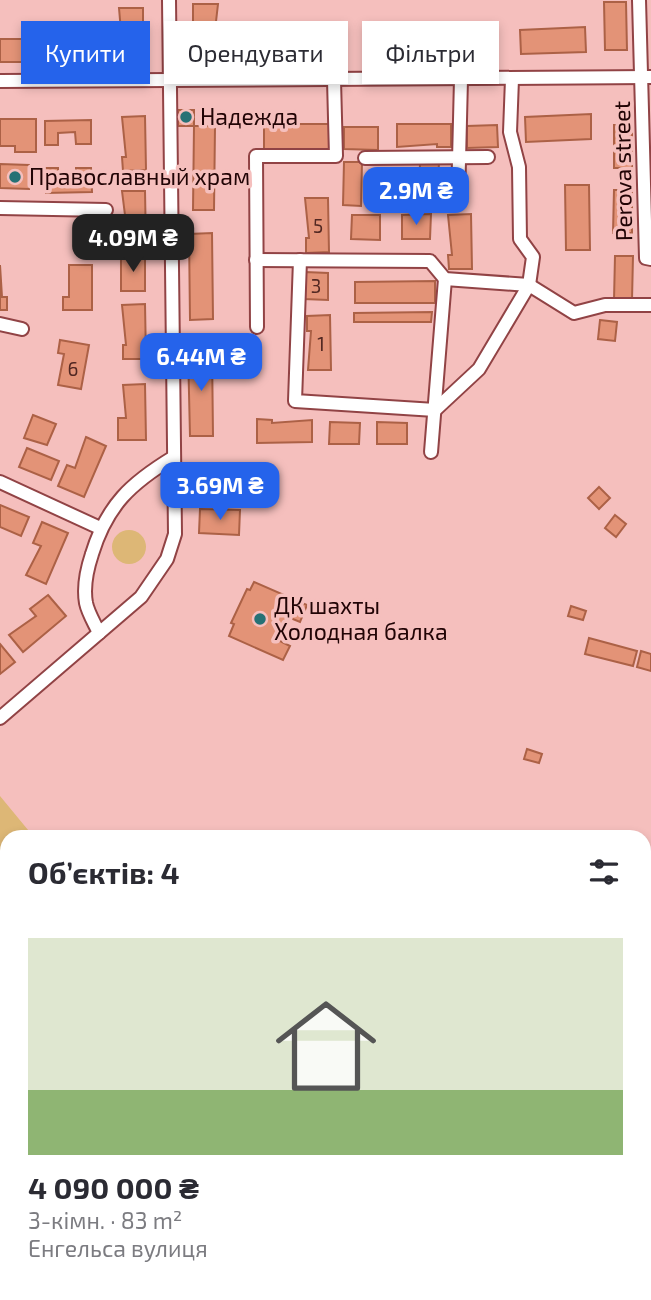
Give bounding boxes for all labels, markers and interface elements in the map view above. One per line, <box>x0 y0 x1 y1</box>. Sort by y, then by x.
chip: Купити <box>21 21 150 84</box>
chip: Орендувати <box>164 21 348 84</box>
chip: Фільтри <box>362 21 499 84</box>
street label: Perova street <box>607 100 637 241</box>
place label: Надежда <box>200 102 298 130</box>
marker: Надежда <box>178 109 194 125</box>
place label: Православный храм <box>29 162 250 190</box>
pin: 2.9M ₴ <box>359 168 473 227</box>
marker: Православный храм <box>7 169 23 185</box>
text: 2.9M ₴ <box>379 176 453 204</box>
house number: 5 <box>313 214 323 237</box>
pin: 4.09M ₴ <box>68 215 198 274</box>
text: 4.09M ₴ <box>88 223 178 251</box>
house number: 3 <box>311 274 321 297</box>
house number: 1 <box>317 332 325 355</box>
pin: 6.44M ₴ <box>136 334 266 393</box>
text: 6.44M ₴ <box>156 342 246 370</box>
house number: 6 <box>68 357 78 380</box>
pin: 3.69M ₴ <box>155 462 285 522</box>
text: 3.69M ₴ <box>176 471 264 499</box>
place label: ДК шахты Холодная балка <box>274 591 448 645</box>
marker: ДК шахты Холодная балка <box>252 611 268 627</box>
icon: filters <box>585 853 623 891</box>
text: Об’єктів: 4 <box>28 854 180 890</box>
icon: home <box>263 983 389 1109</box>
text: 4 090 000 ₴ <box>28 1169 199 1205</box>
text: 3-кімн. · 83 m² <box>28 1206 182 1234</box>
text: Енгельса вулиця <box>28 1234 208 1262</box>

